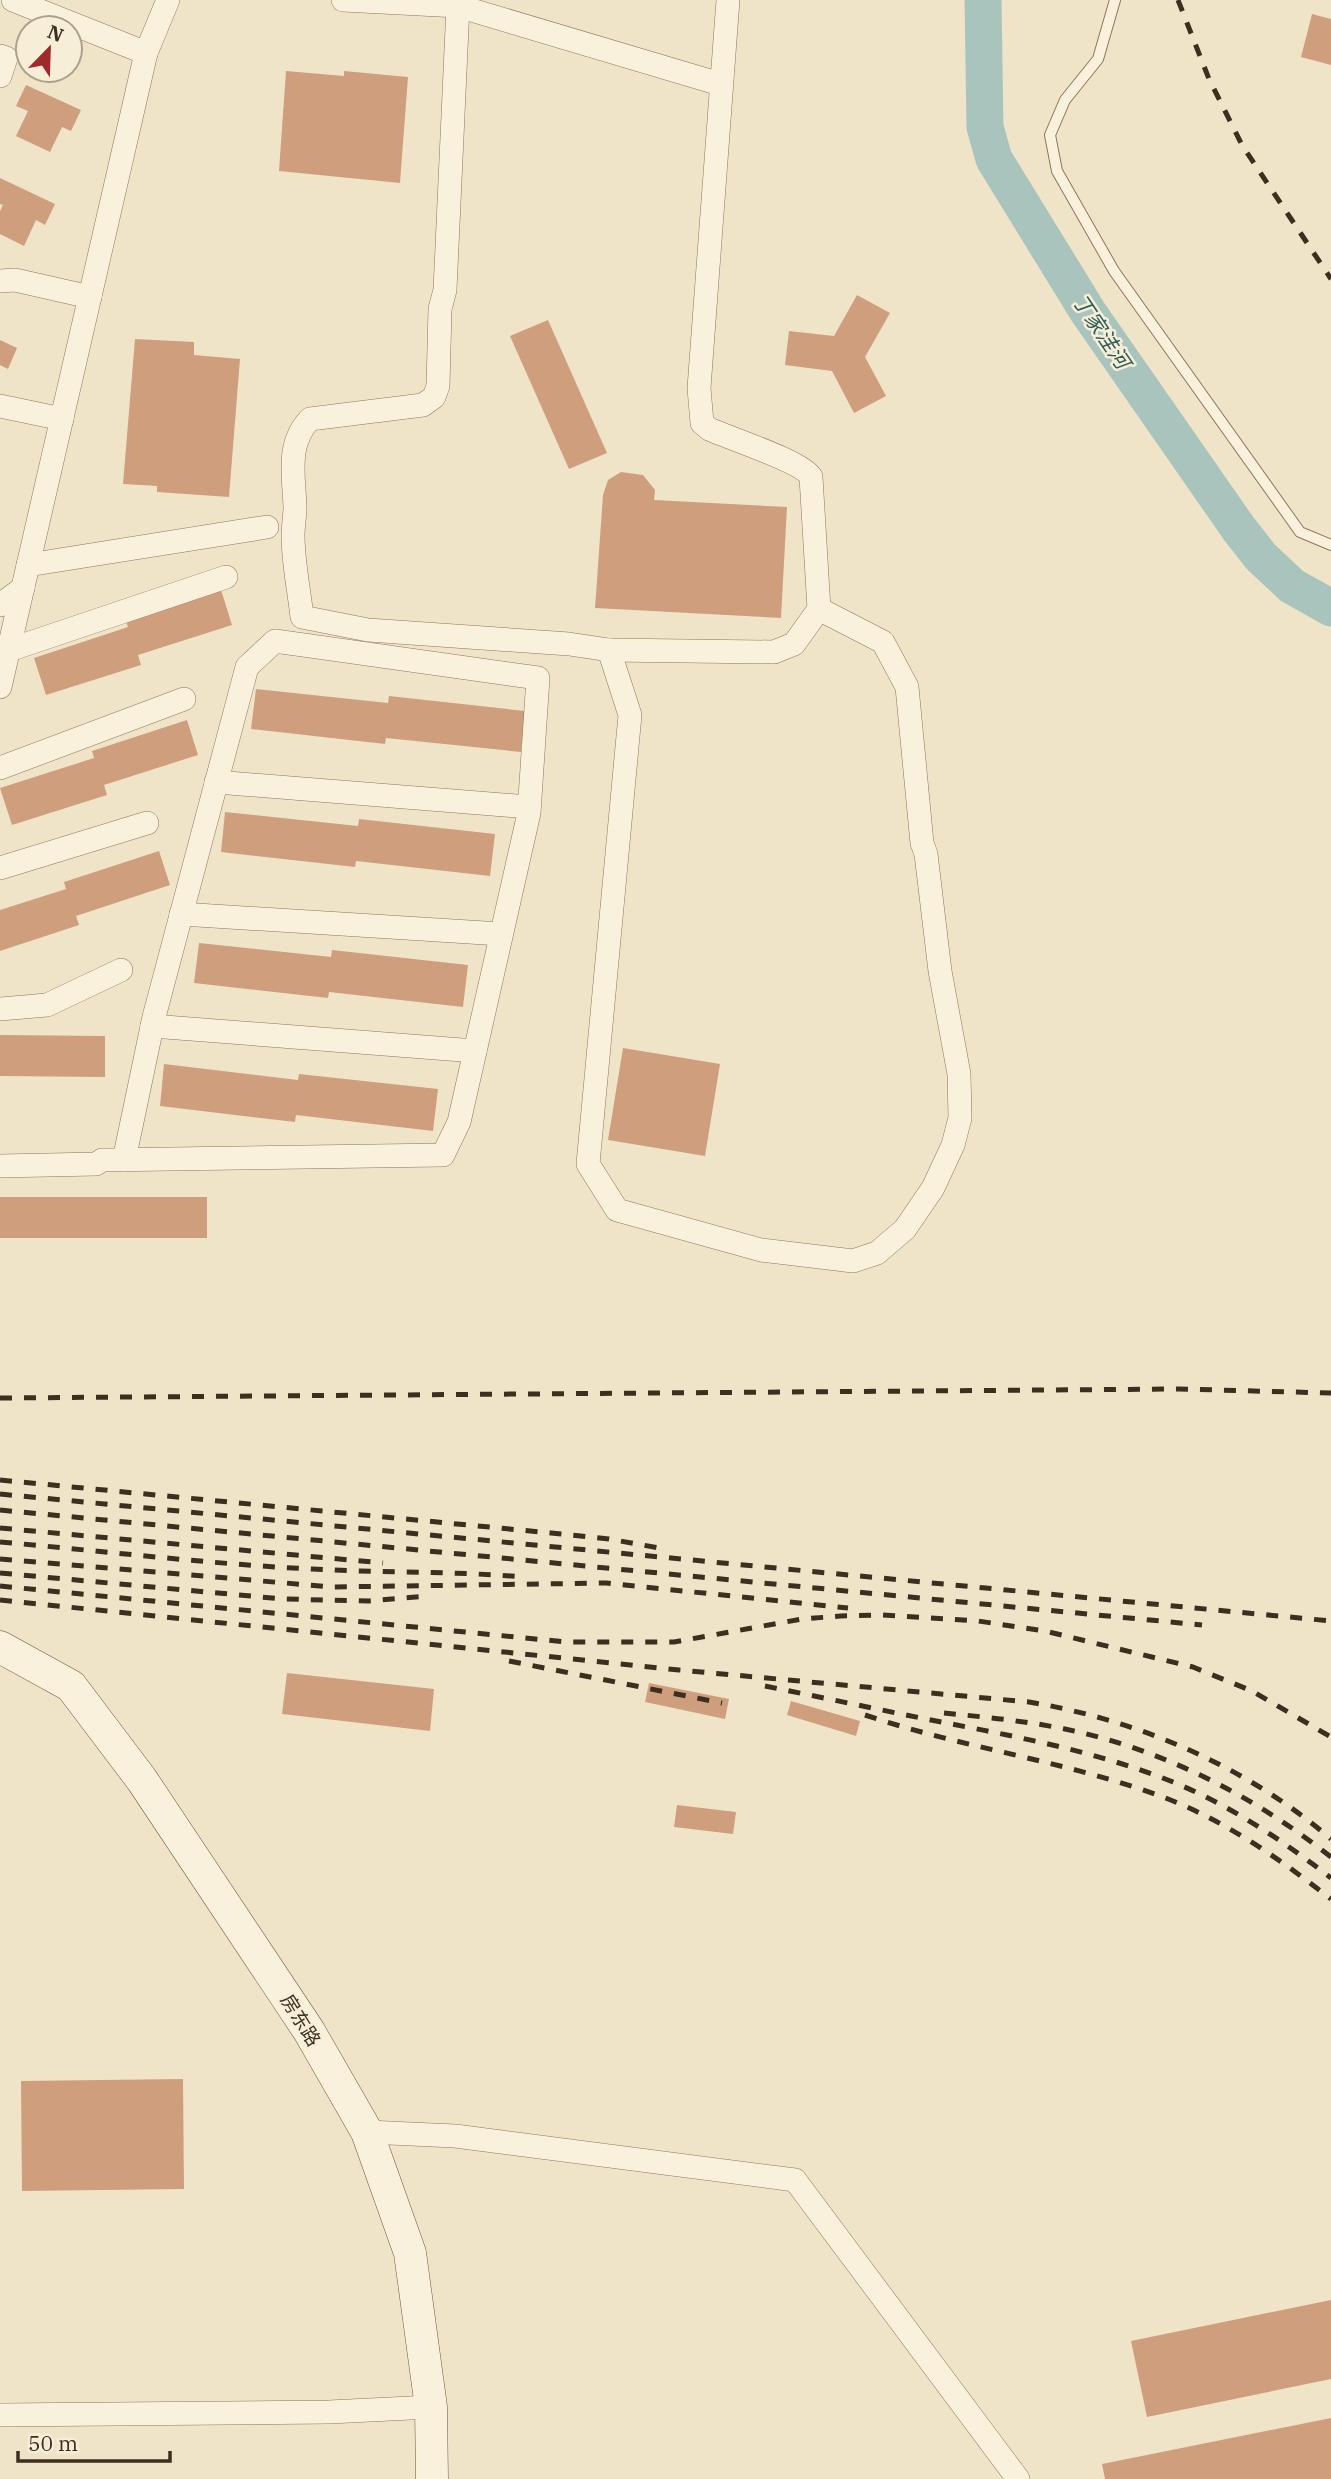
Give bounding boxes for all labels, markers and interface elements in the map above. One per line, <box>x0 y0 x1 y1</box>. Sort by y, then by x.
north arrow <box>14 14 84 84</box>
text: N <box>44 19 67 47</box>
water label: 丁家洼河 <box>1067 288 1139 377</box>
street label: 房东路 <box>276 1989 326 2051</box>
scale bar <box>18 2420 170 2464</box>
text: 50 m <box>28 2429 78 2457</box>

